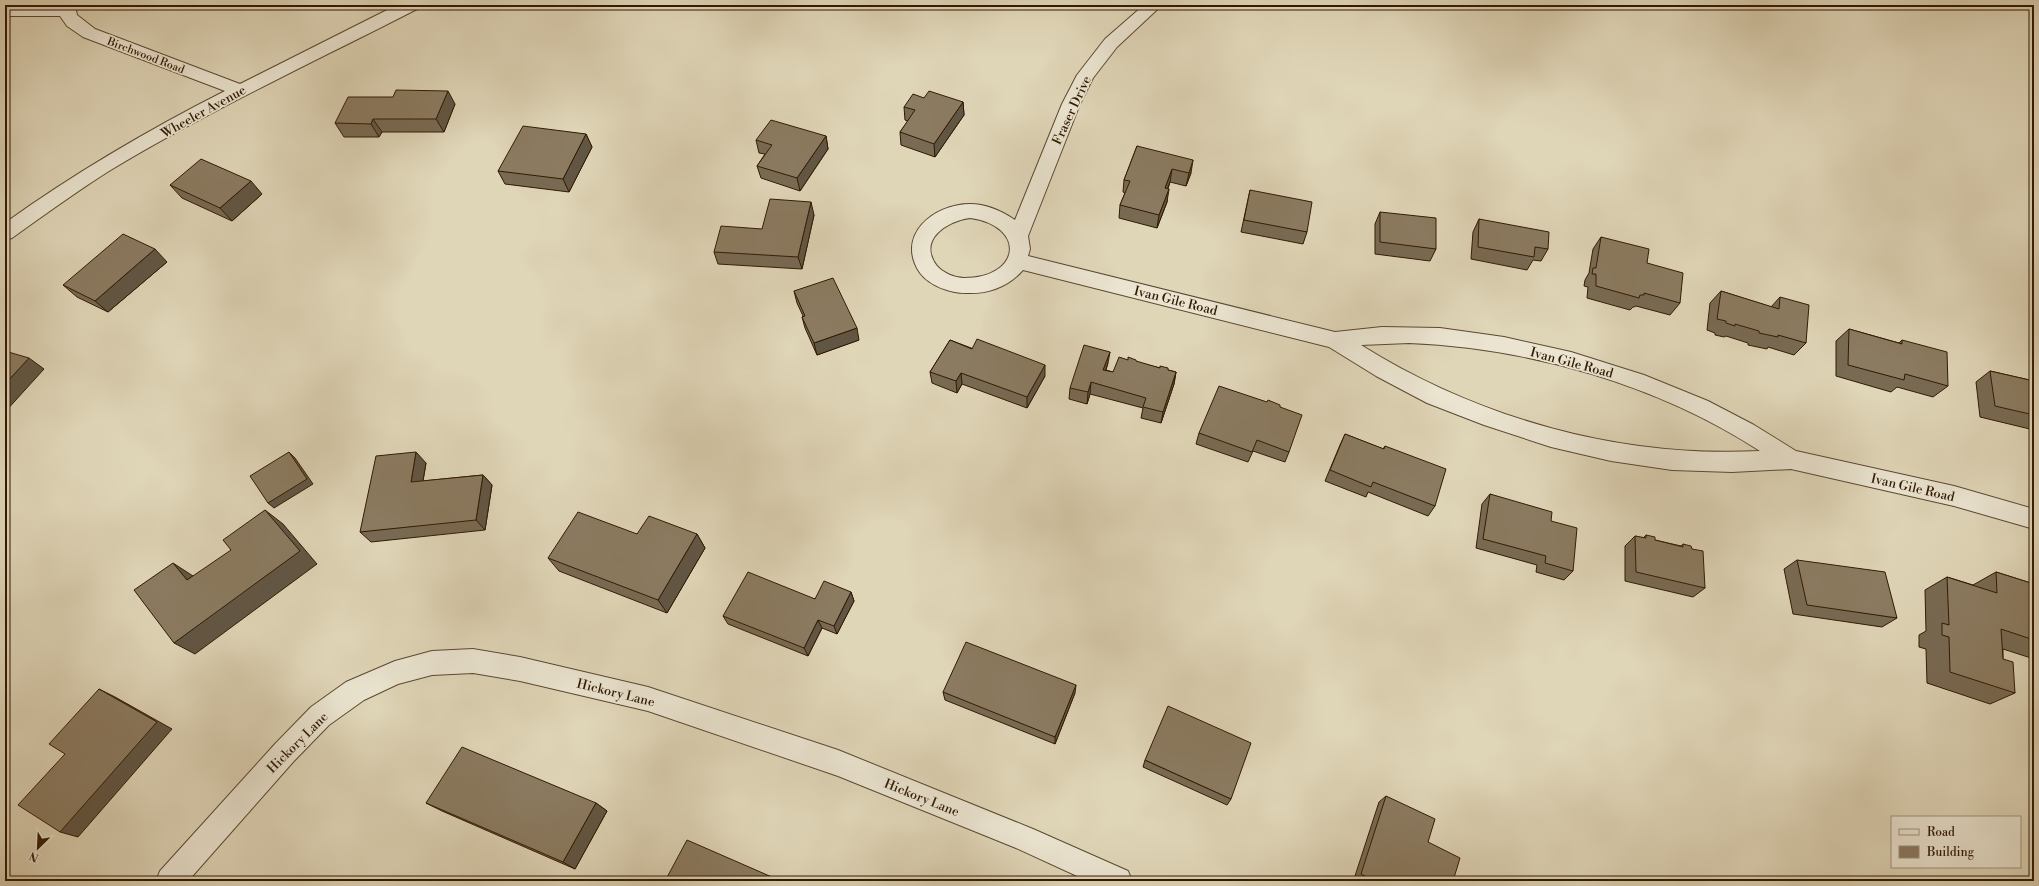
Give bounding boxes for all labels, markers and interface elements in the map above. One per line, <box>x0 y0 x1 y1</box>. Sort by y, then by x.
street label: Birchwood Road <box>104 34 187 77</box>
street label: Fraser Drive <box>1049 73 1095 147</box>
street label: Wheeler Avenue <box>158 82 249 142</box>
street label: Ivan Gile Road <box>1132 283 1220 319</box>
street label: Ivan Gile Road <box>1528 344 1616 382</box>
street label: Ivan Gile Road <box>1869 471 1957 506</box>
street label: Hickory Lane <box>575 676 657 710</box>
street label: Hickory Lane <box>264 709 332 777</box>
street label: Hickory Lane <box>882 776 962 820</box>
legend <box>1891 816 2021 868</box>
text: Road <box>1927 825 1955 840</box>
north arrow <box>18 828 58 868</box>
text: Building <box>1926 845 1975 860</box>
text: N <box>27 848 41 864</box>

